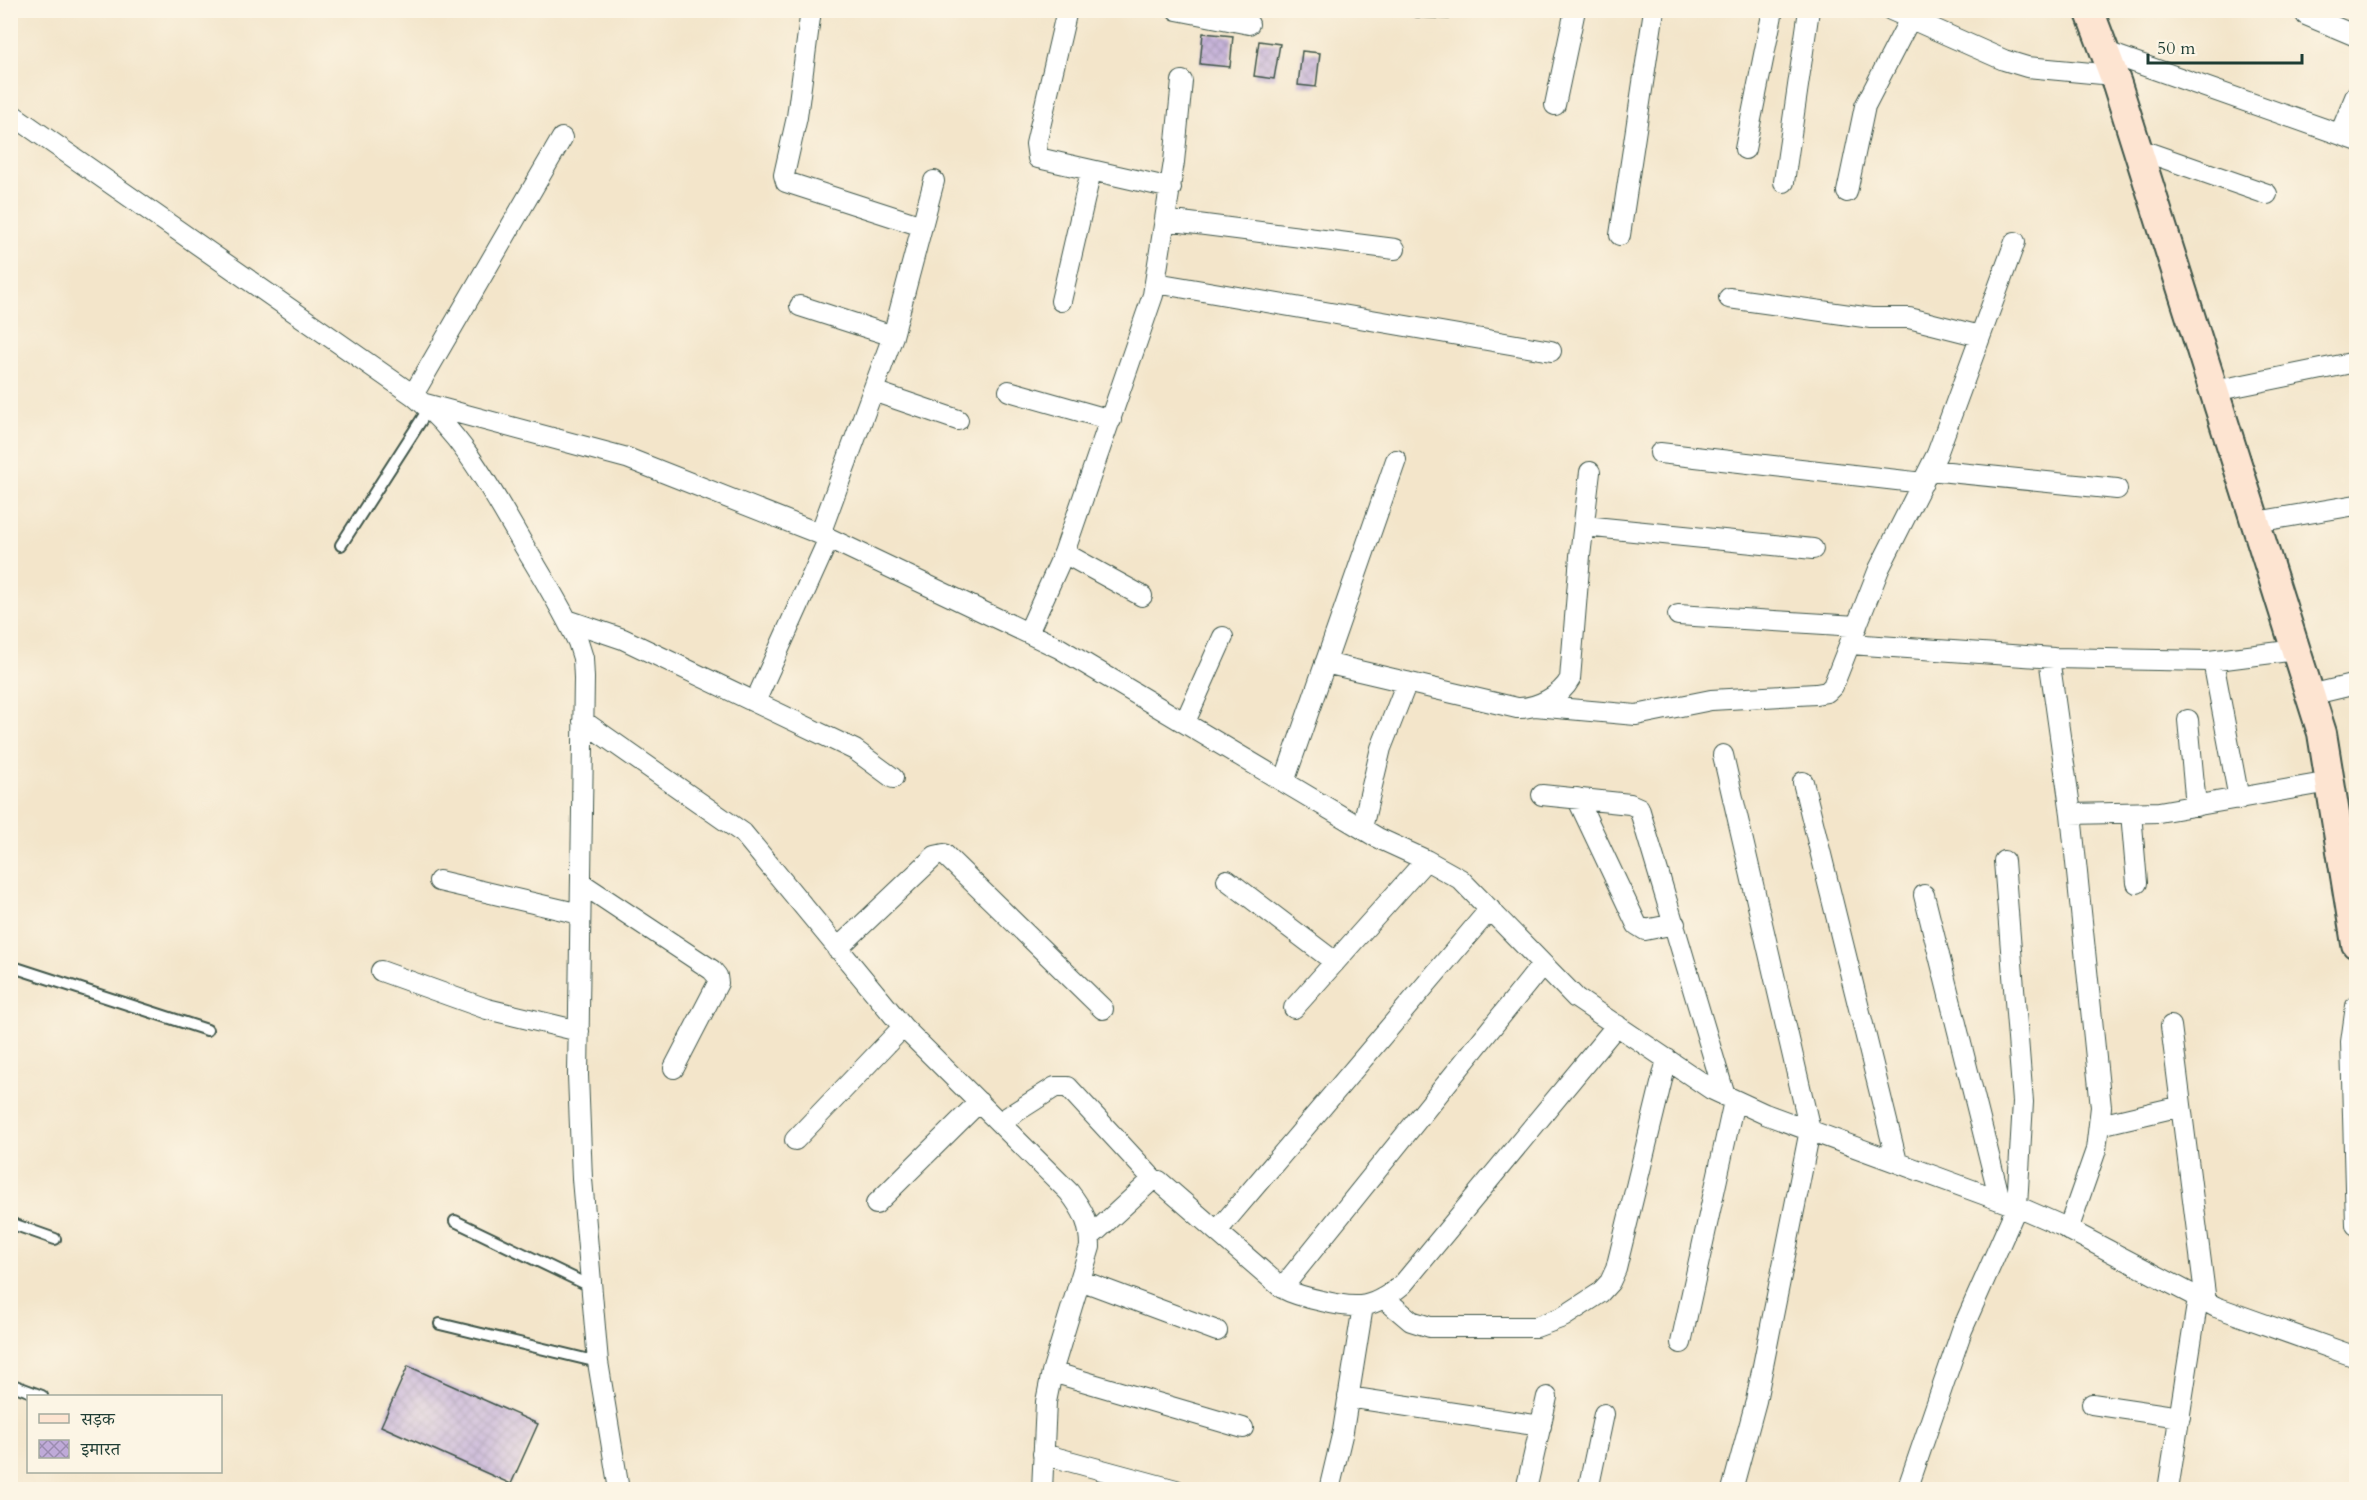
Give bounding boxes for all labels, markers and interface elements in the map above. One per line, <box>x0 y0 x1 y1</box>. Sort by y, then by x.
scale bar <box>2148 27 2302 65</box>
text: 50 m <box>2157 36 2196 61</box>
legend <box>27 1395 222 1473</box>
text: सड़क <box>80 1407 116 1432</box>
text: इमारत <box>80 1437 121 1462</box>

